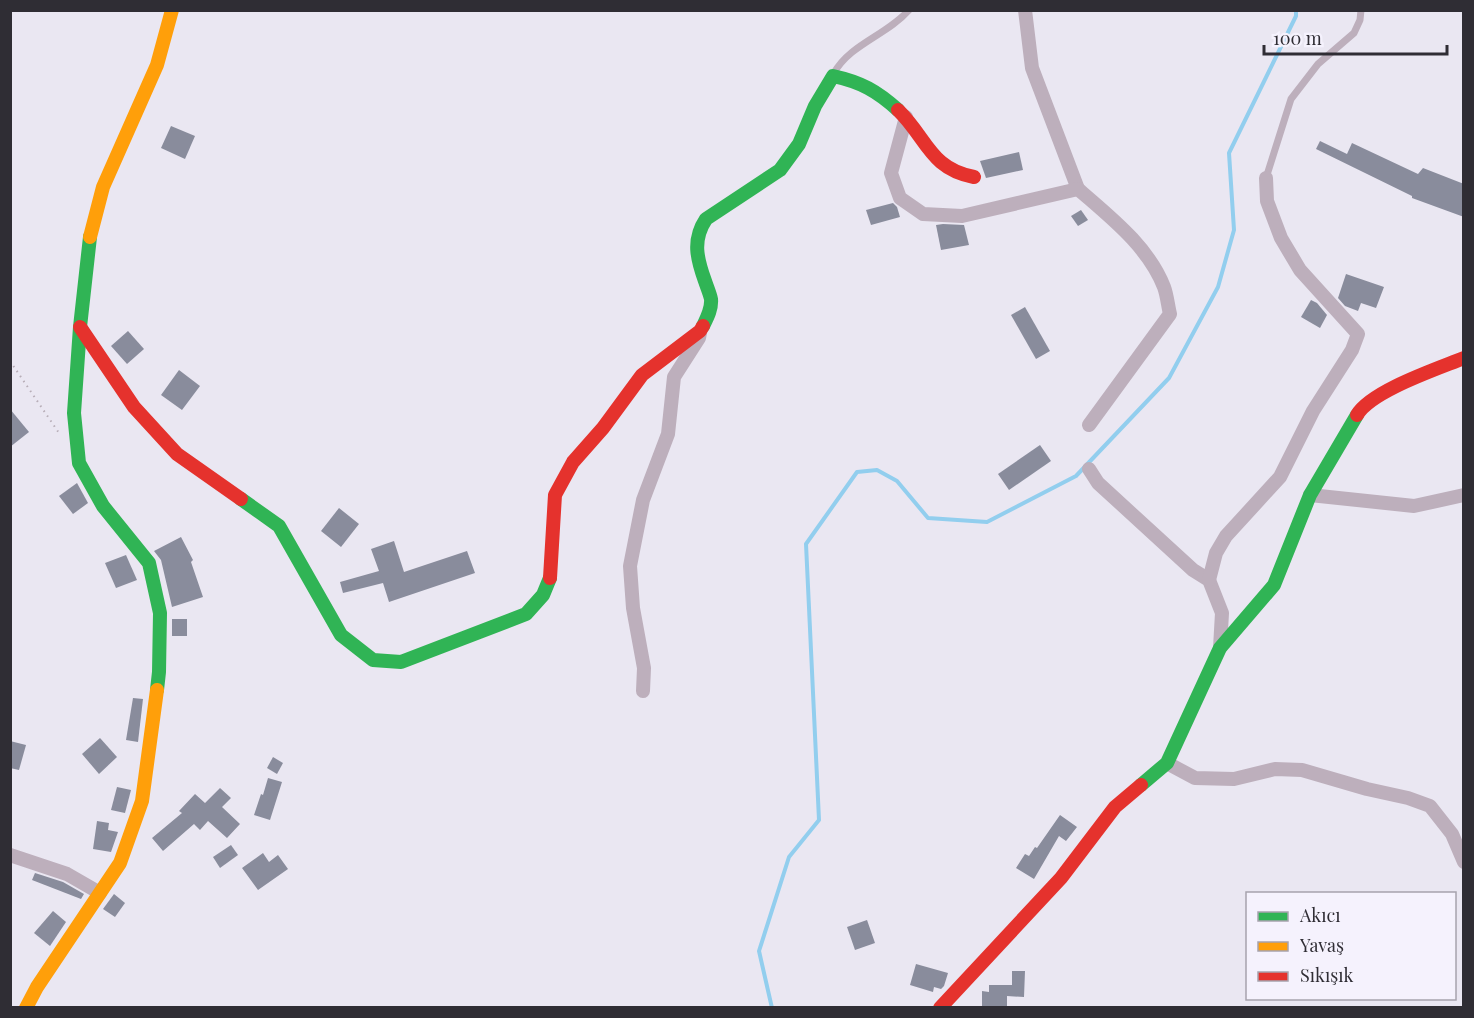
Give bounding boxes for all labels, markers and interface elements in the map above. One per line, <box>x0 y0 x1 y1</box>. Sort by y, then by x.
scale bar <box>1264 18 1447 56</box>
text: 100 m <box>1273 26 1322 50</box>
legend <box>1246 892 1456 1000</box>
text: Akıcı <box>1299 903 1341 927</box>
text: Yavaş <box>1299 933 1344 957</box>
text: Sıkışık <box>1300 963 1353 987</box>

